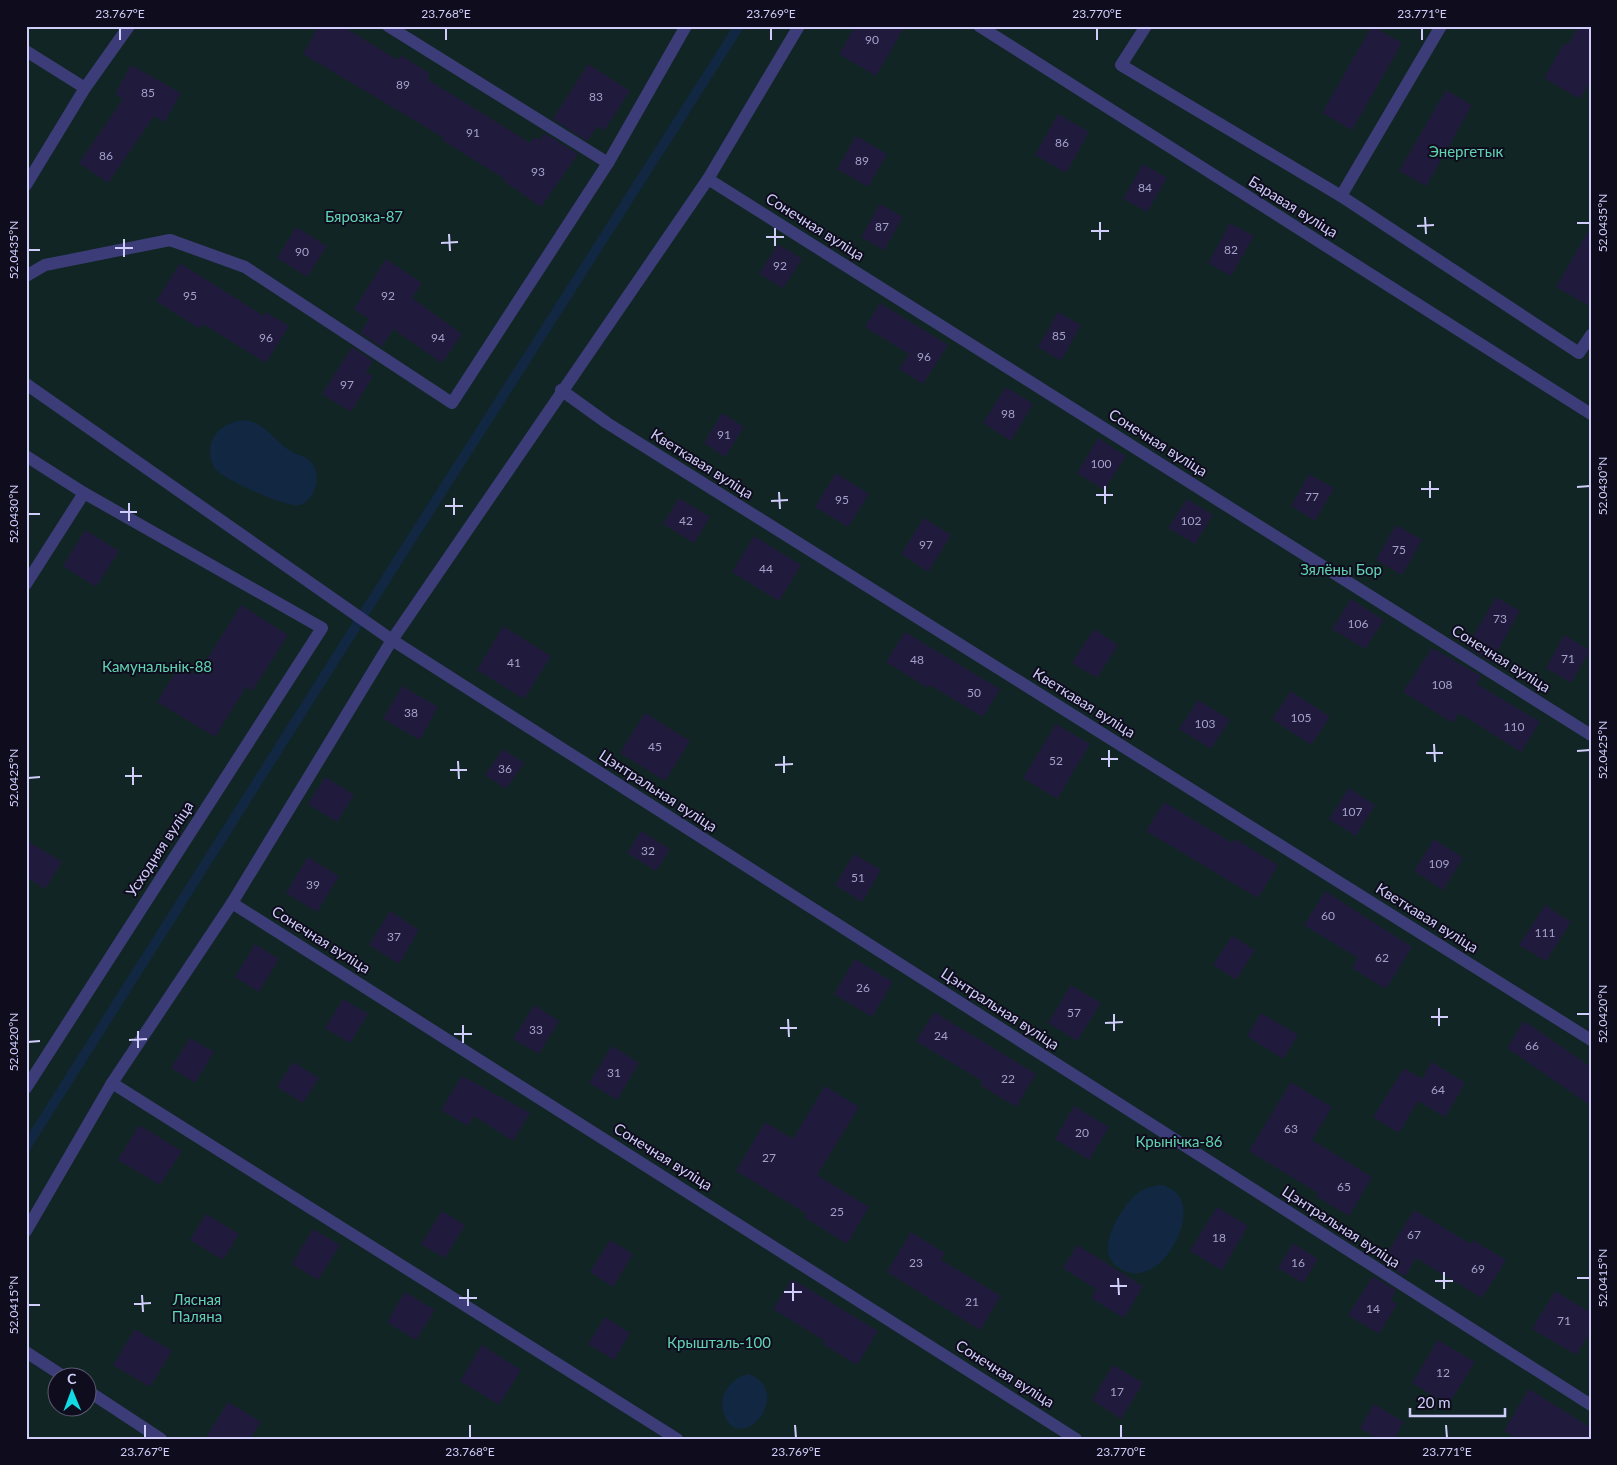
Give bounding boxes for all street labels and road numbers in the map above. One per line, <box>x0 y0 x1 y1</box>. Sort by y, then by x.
street label: Баравая вуліца <box>1246 172 1342 241</box>
street label: Сонечная вуліца <box>763 189 868 264</box>
street label: Сонечная вуліца <box>1106 405 1211 480</box>
street label: Кветкавая вуліца <box>648 424 757 502</box>
street label: Сонечная вуліца <box>1449 621 1554 696</box>
street label: Кветкавая вуліца <box>1030 663 1139 741</box>
street label: Цэнтральная вуліца <box>596 745 721 835</box>
street label: Усходняя вуліца <box>122 797 197 900</box>
street label: Кветкавая вуліца <box>1373 878 1482 956</box>
street label: Сонечная вуліца <box>269 902 374 977</box>
street label: Цэнтральная вуліца <box>938 963 1063 1053</box>
street label: Сонечная вуліца <box>611 1119 716 1194</box>
street label: Цэнтральная вуліца <box>1279 1181 1404 1271</box>
street label: Сонечная вуліца <box>953 1336 1058 1411</box>

